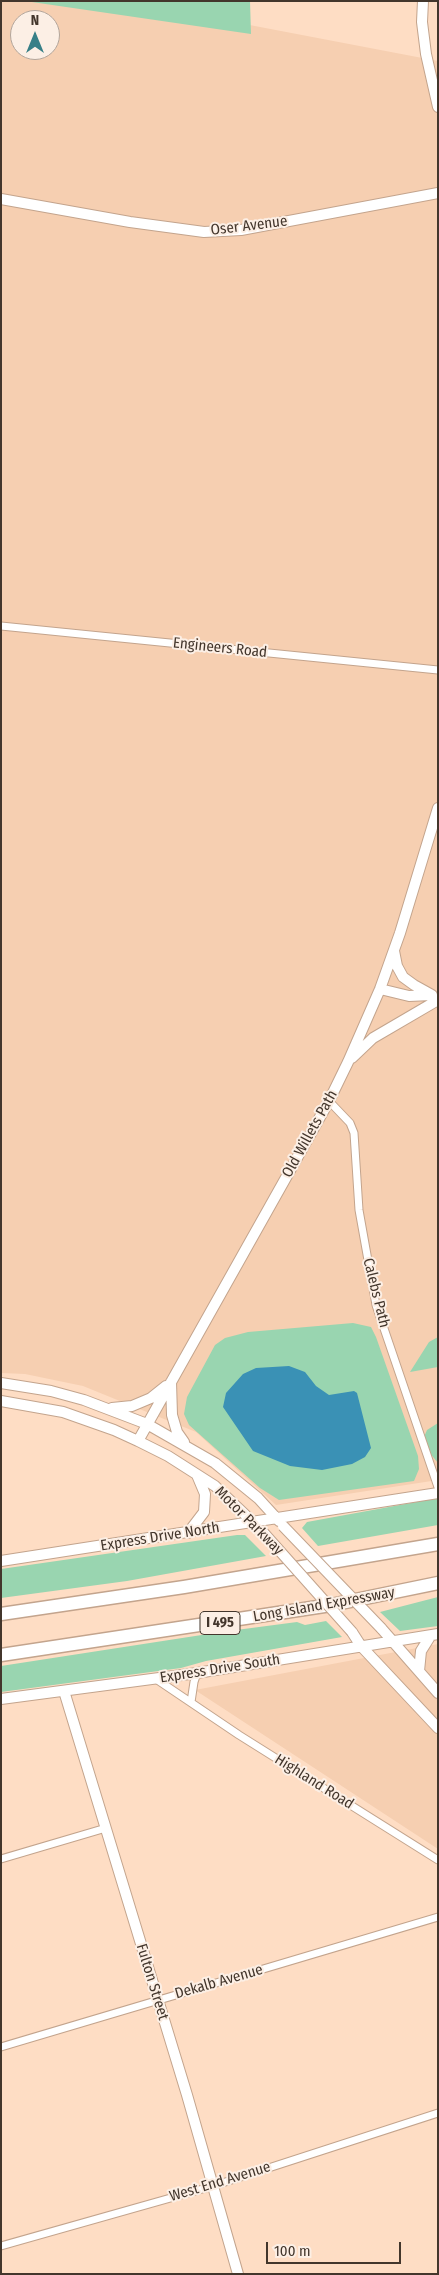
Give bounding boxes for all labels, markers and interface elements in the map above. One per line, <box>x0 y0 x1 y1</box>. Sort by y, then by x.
north arrow <box>10 10 60 60</box>
text: N <box>31 12 39 29</box>
street label: Oser Avenue <box>210 212 288 240</box>
street label: Engineers Road <box>172 634 268 662</box>
street label: Old Willets Path <box>279 1087 341 1181</box>
street label: Calebs Path <box>359 1256 393 1330</box>
street label: Motor Parkway <box>211 1483 287 1559</box>
street label: Express Drive North <box>99 1519 221 1555</box>
street label: Long Island Expressway <box>252 1584 396 1626</box>
road number: I 495 <box>200 1612 240 1635</box>
street label: Express Drive South <box>159 1651 281 1687</box>
street label: Highland Road <box>271 1751 357 1813</box>
street label: Fulton Street <box>132 1942 172 2022</box>
street label: Dekalb Avenue <box>173 1961 265 2003</box>
street label: West End Avenue <box>167 2158 273 2206</box>
scale bar <box>269 2232 404 2264</box>
text: 100 m <box>274 2242 311 2260</box>

